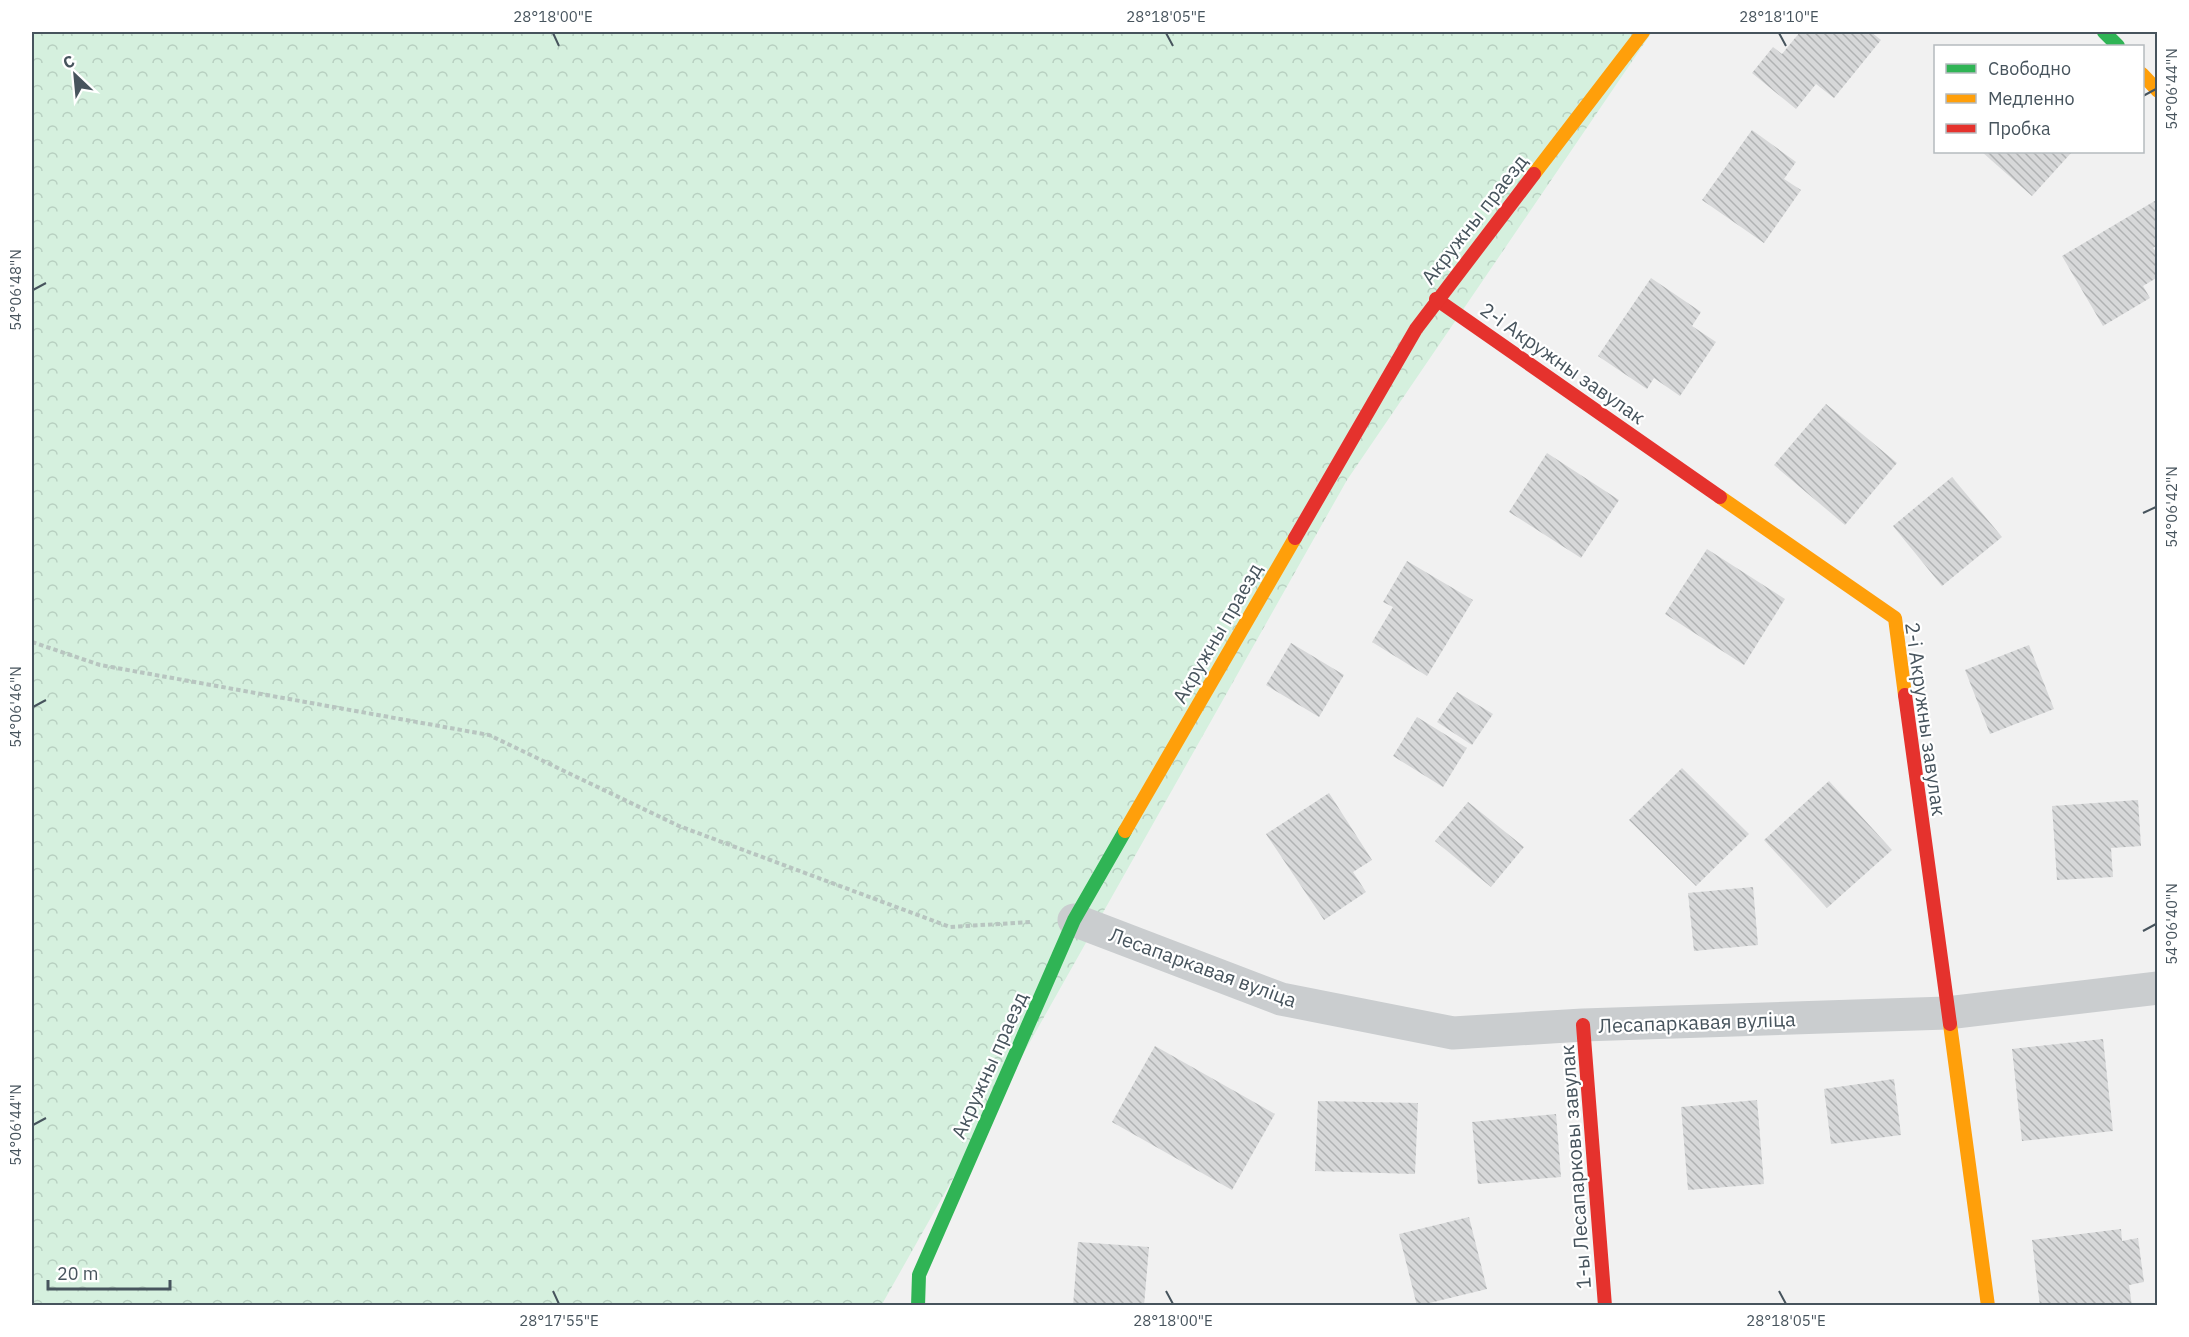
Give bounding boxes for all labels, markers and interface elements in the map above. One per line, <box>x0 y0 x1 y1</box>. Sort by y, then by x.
text: 28°18'00"E <box>513 7 593 26</box>
text: 28°18'05"E <box>1126 7 1206 26</box>
text: 28°18'10"E <box>1739 7 1819 26</box>
north arrow <box>45 45 105 105</box>
legend <box>1934 45 2144 153</box>
text: 54°06'44"N <box>2162 48 2181 130</box>
text: С <box>59 50 77 73</box>
text: Свободно <box>1988 57 2071 80</box>
text: Медленно <box>1988 87 2075 110</box>
text: Пробка <box>1988 117 2051 140</box>
street label: Акружны праезд <box>1415 148 1533 290</box>
text: 54°06'48"N <box>6 249 25 331</box>
street label: 2-і Акружны завулак <box>1475 296 1651 430</box>
text: 54°06'42"N <box>2162 466 2181 548</box>
street label: Акружны праезд <box>1166 558 1268 708</box>
street label: 2-і Акружны завулак <box>1899 620 1953 818</box>
text: 54°06'46"N <box>6 666 25 748</box>
text: 54°06'40"N <box>2162 883 2181 965</box>
street label: Лесапаркавая вуліца <box>1106 921 1301 1014</box>
street label: Акружны праезд <box>944 987 1034 1143</box>
street label: Лесапаркавая вуліца <box>1598 1005 1796 1039</box>
street label: 1-ы Лесапарковы завулак <box>1553 1044 1597 1290</box>
text: 54°06'44"N <box>6 1084 25 1166</box>
scale bar <box>48 1253 170 1291</box>
text: 20 m <box>57 1262 99 1285</box>
text: 28°17'55"E <box>519 1311 599 1330</box>
text: 28°18'00"E <box>1133 1311 1213 1330</box>
text: 28°18'05"E <box>1746 1311 1826 1330</box>

